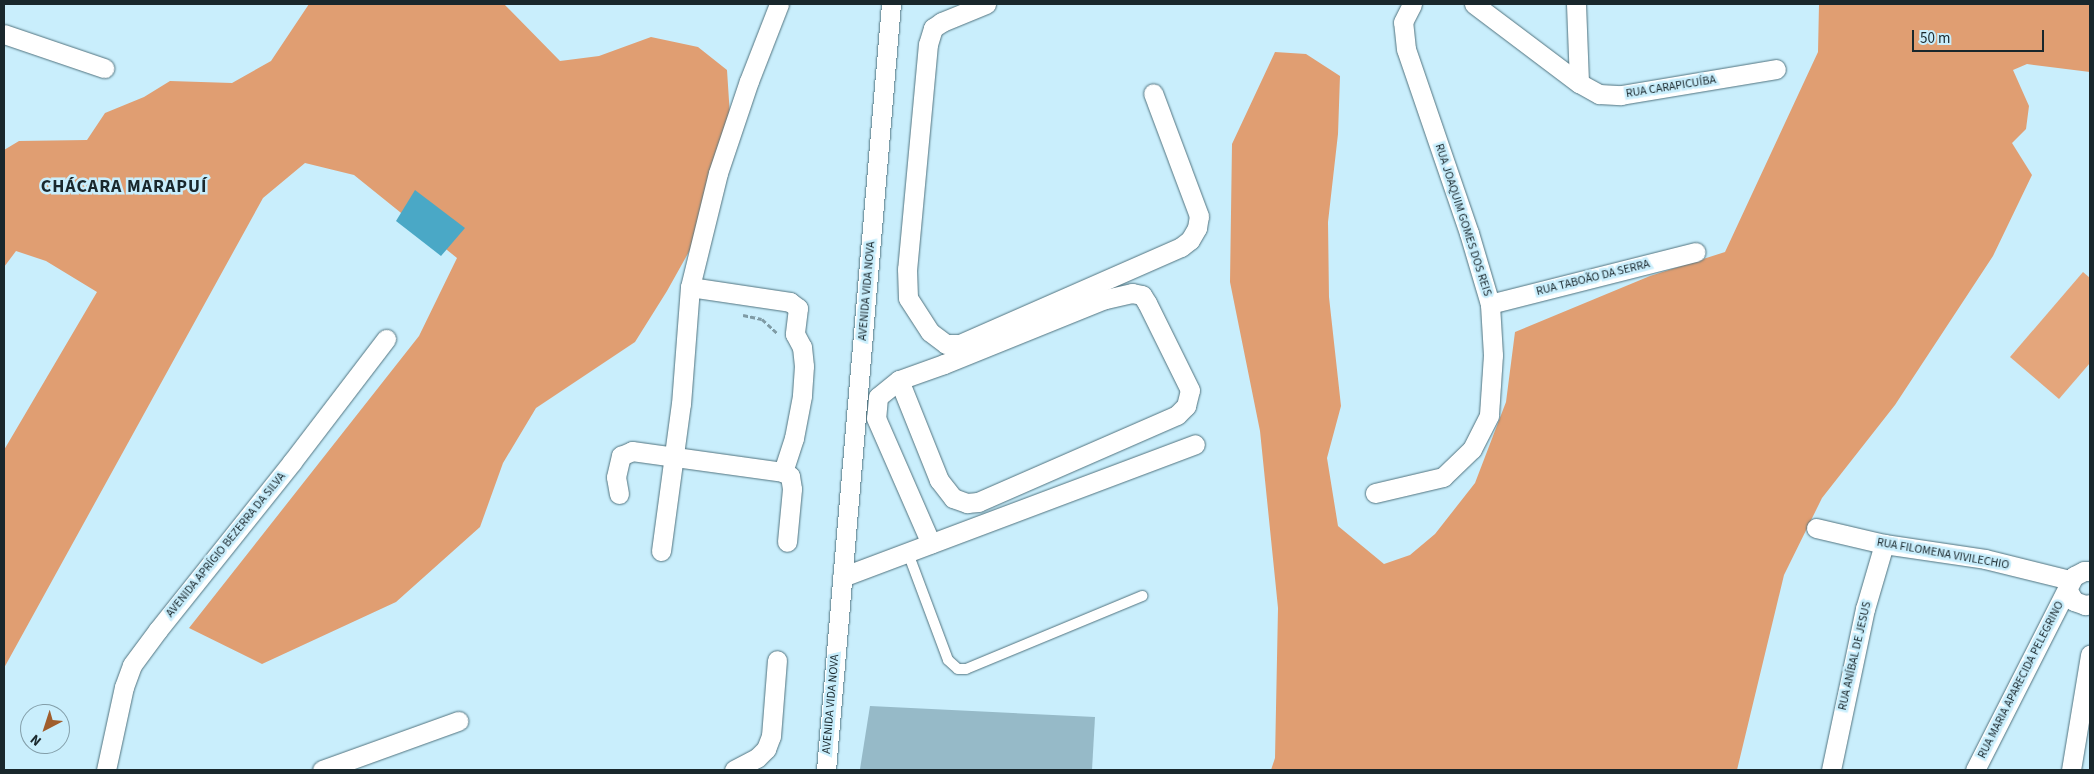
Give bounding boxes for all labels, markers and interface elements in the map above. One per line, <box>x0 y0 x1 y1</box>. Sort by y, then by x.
scale bar <box>1914 20 2046 52</box>
text: 50 m <box>1920 28 1950 49</box>
street label: RUA CARAPICUÍBA <box>1625 73 1717 101</box>
street label: RUA JOAQUIM GOMES DOS REIS <box>1432 142 1494 298</box>
district label: CHÁCARA MARAPUÍ <box>39 176 209 198</box>
street label: AVENIDA VIDA NOVA <box>855 241 879 341</box>
street label: RUA TABOÃO DA SERRA <box>1535 257 1651 299</box>
street label: AVENIDA APRÍGIO BEZERRA DA SILVA <box>163 470 289 620</box>
street label: RUA FILOMENA VIVILECHIO <box>1876 535 2010 573</box>
street label: RUA MARIA APARECIDA PELEGRINO <box>1975 599 2067 761</box>
street label: RUA ANÍBAL DE JESUS <box>1835 600 1875 712</box>
street label: AVENIDA VIDA NOVA <box>819 654 843 754</box>
north arrow <box>20 704 70 754</box>
text: N <box>26 729 46 750</box>

